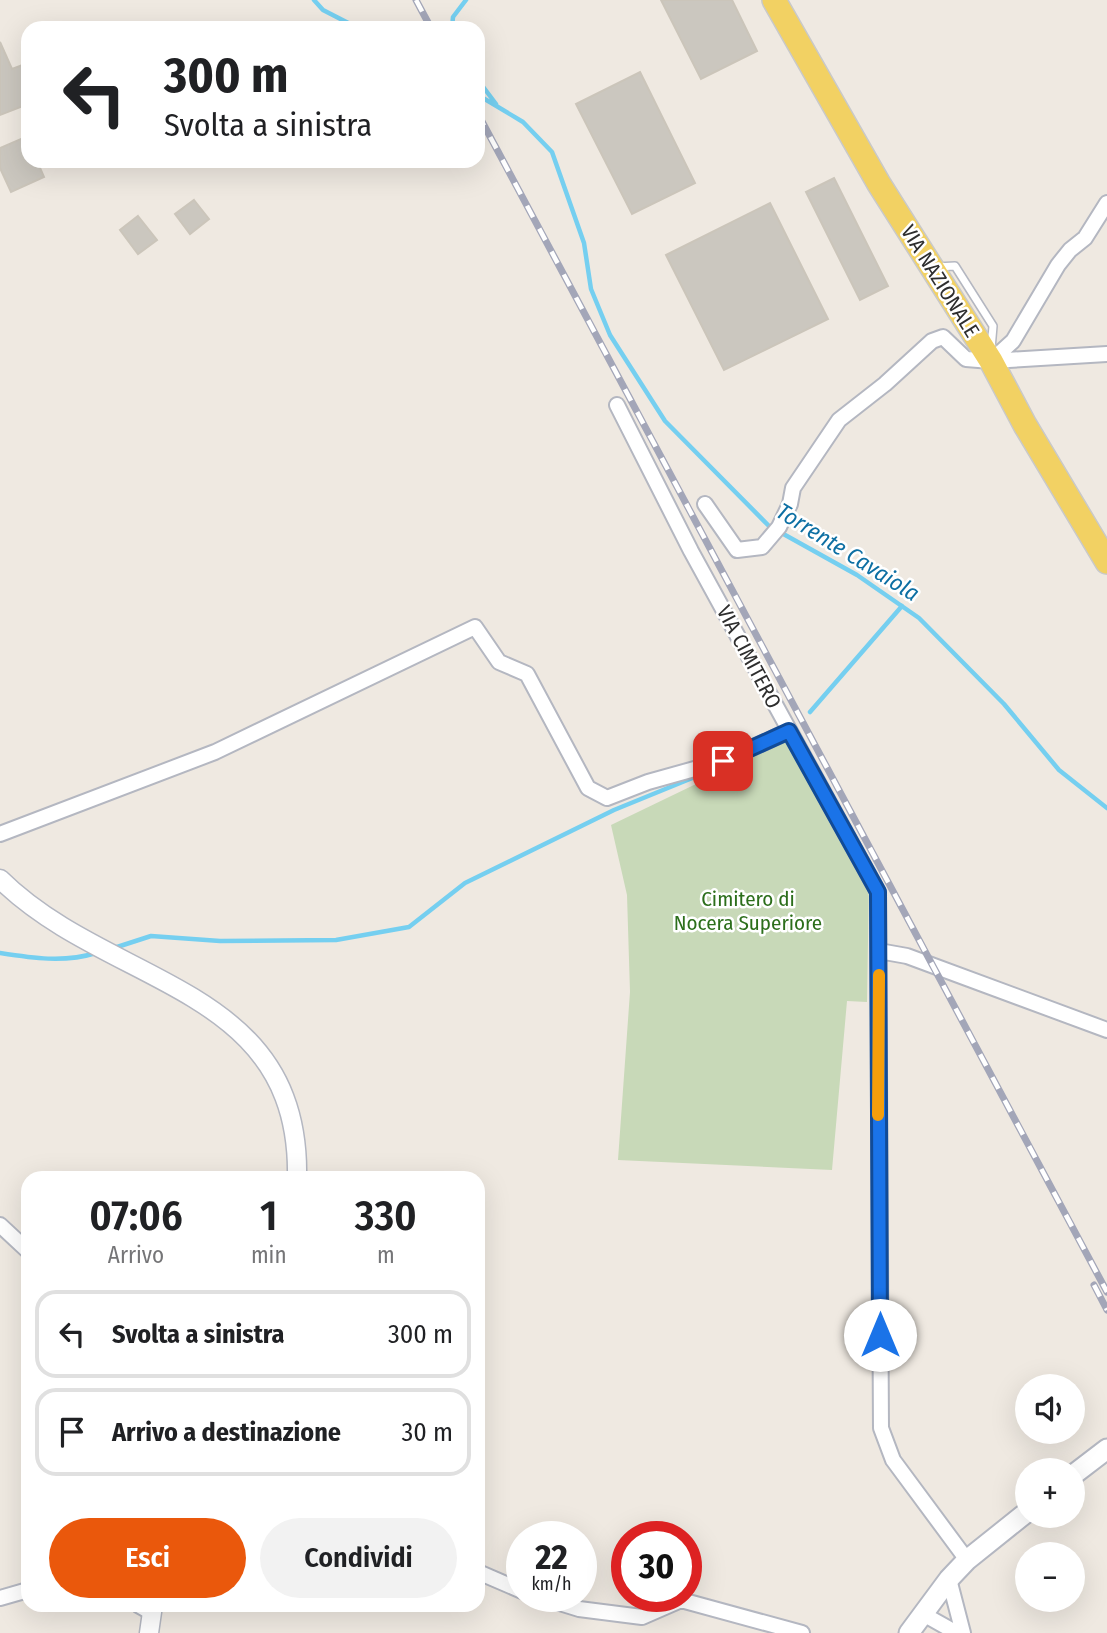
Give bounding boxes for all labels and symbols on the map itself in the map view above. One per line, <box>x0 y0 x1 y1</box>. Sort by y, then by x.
street label: VIA NAZIONALE <box>895 220 985 342</box>
water label: Torrente Cavaiola <box>771 497 925 607</box>
street label: VIA CIMITERO <box>711 601 787 713</box>
pin <box>693 731 753 791</box>
park label: Cimitero di Nocera Superiore <box>674 886 822 936</box>
position arrow <box>843 1298 917 1372</box>
speed limit sign: 30 <box>611 1521 702 1612</box>

